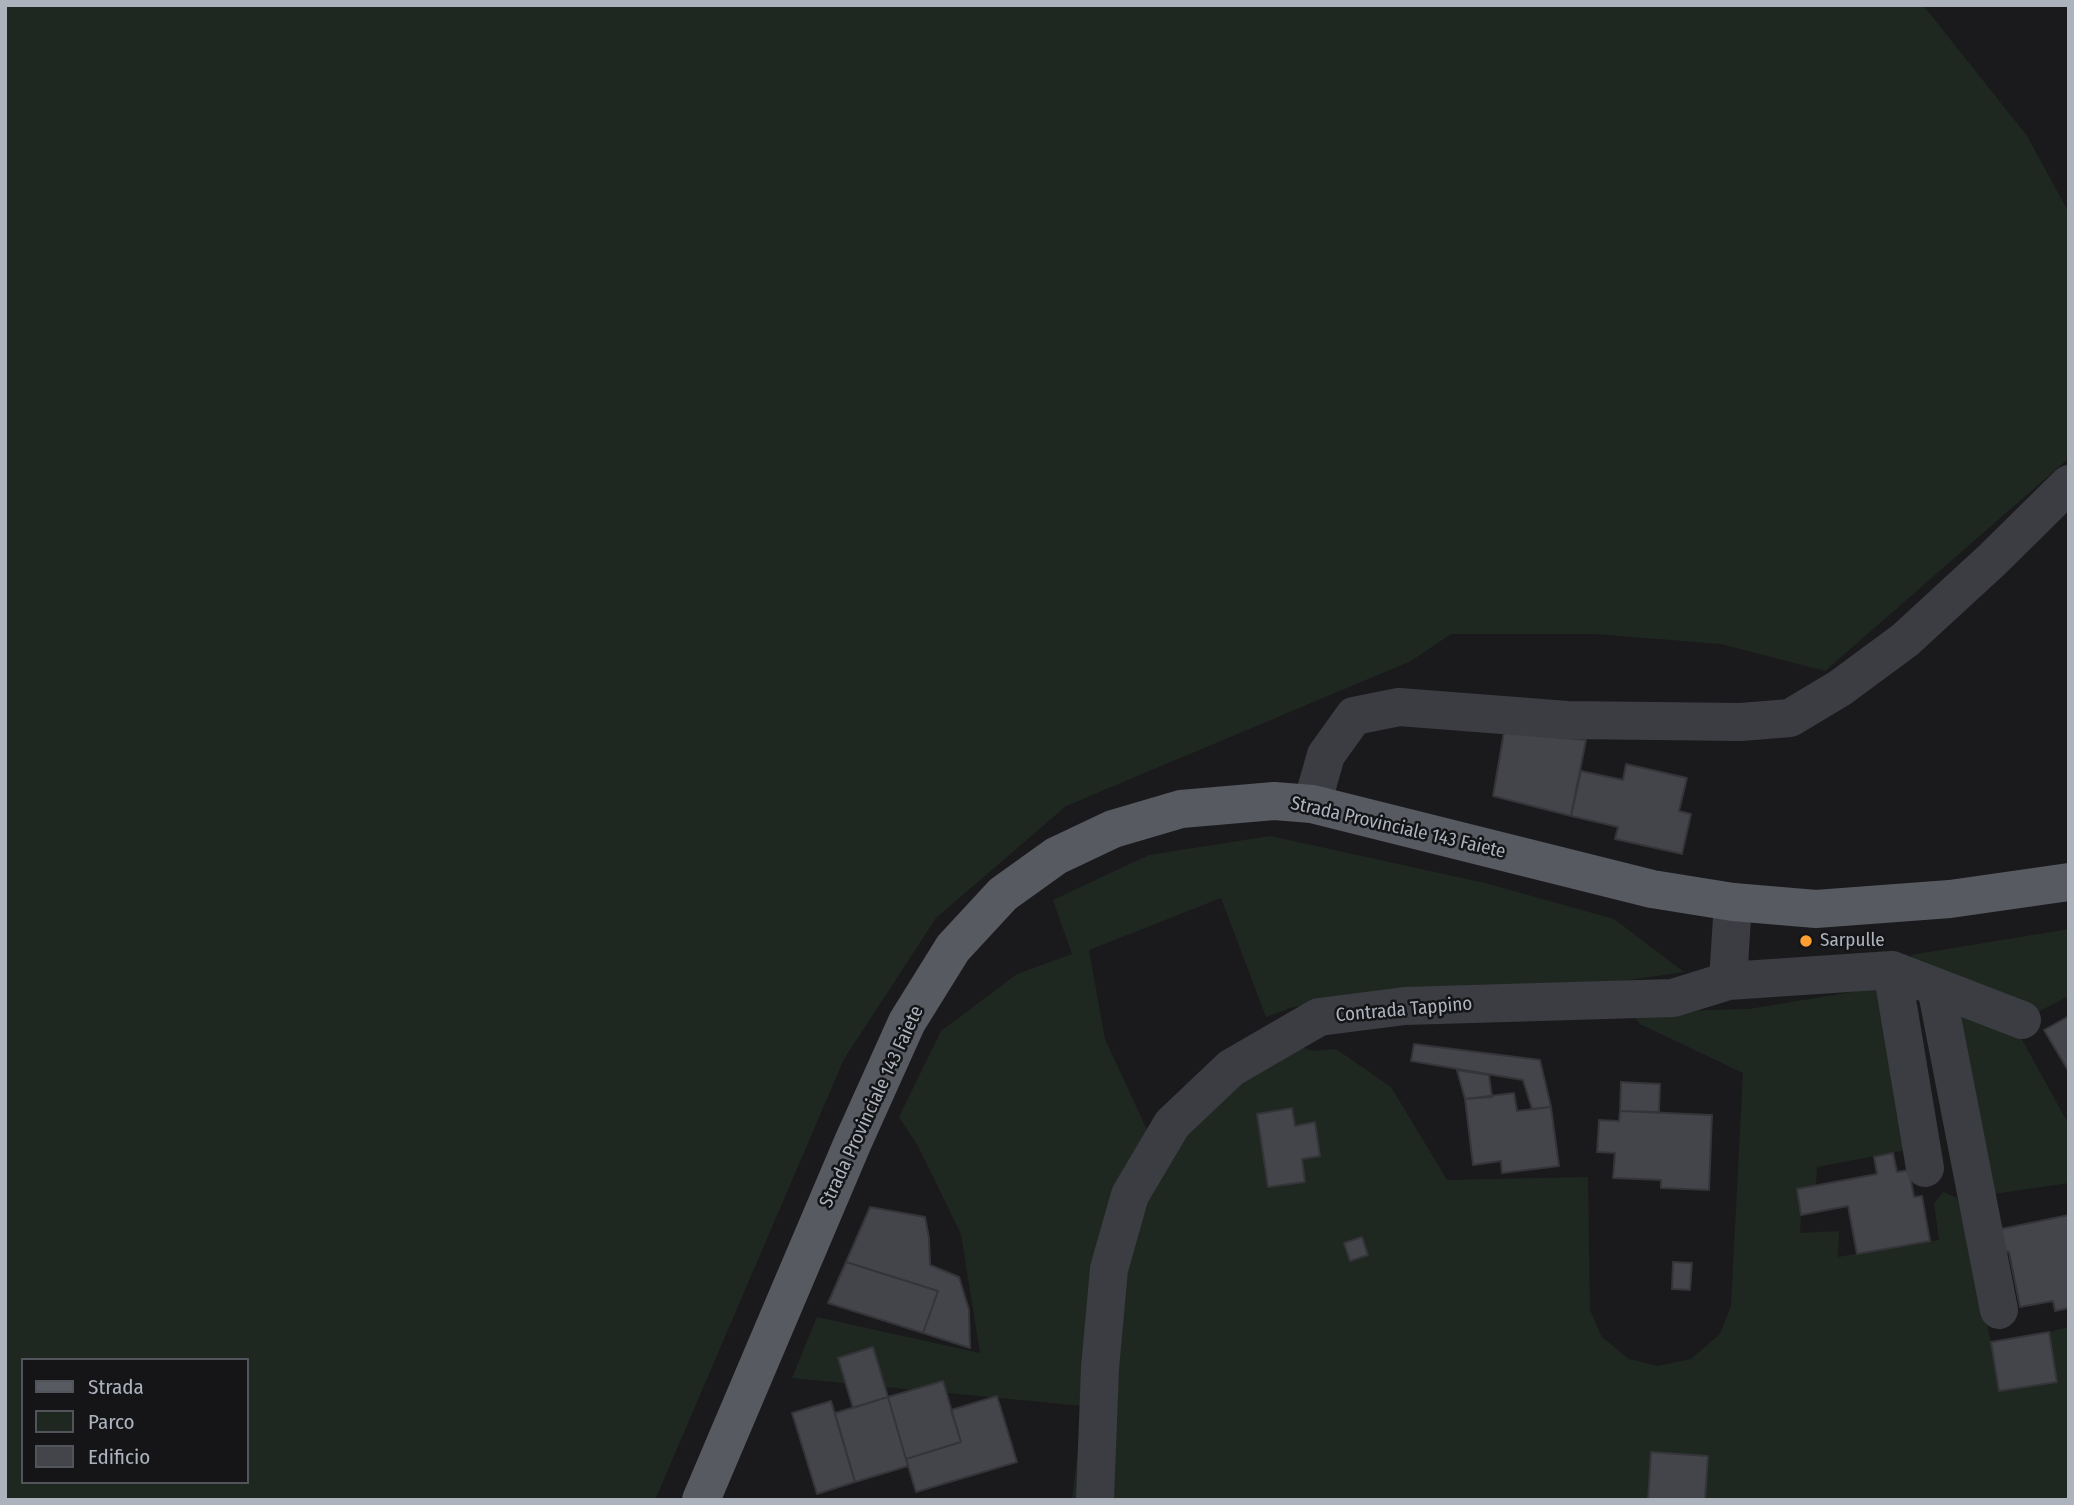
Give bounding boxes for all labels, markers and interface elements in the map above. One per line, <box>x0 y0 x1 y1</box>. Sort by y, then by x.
street label: Strada Provinciale 143 Faiete <box>1288 792 1508 864</box>
place label: Sarpulle <box>1820 930 1885 952</box>
marker: Sarpulle <box>1798 933 1814 949</box>
street label: Contrada Tappino <box>1335 993 1473 1027</box>
street label: Strada Provinciale 143 Faiete <box>815 1003 929 1211</box>
legend <box>21 1358 248 1484</box>
text: Strada <box>88 1374 144 1400</box>
text: Parco <box>88 1409 135 1435</box>
text: Edificio <box>88 1444 150 1470</box>

